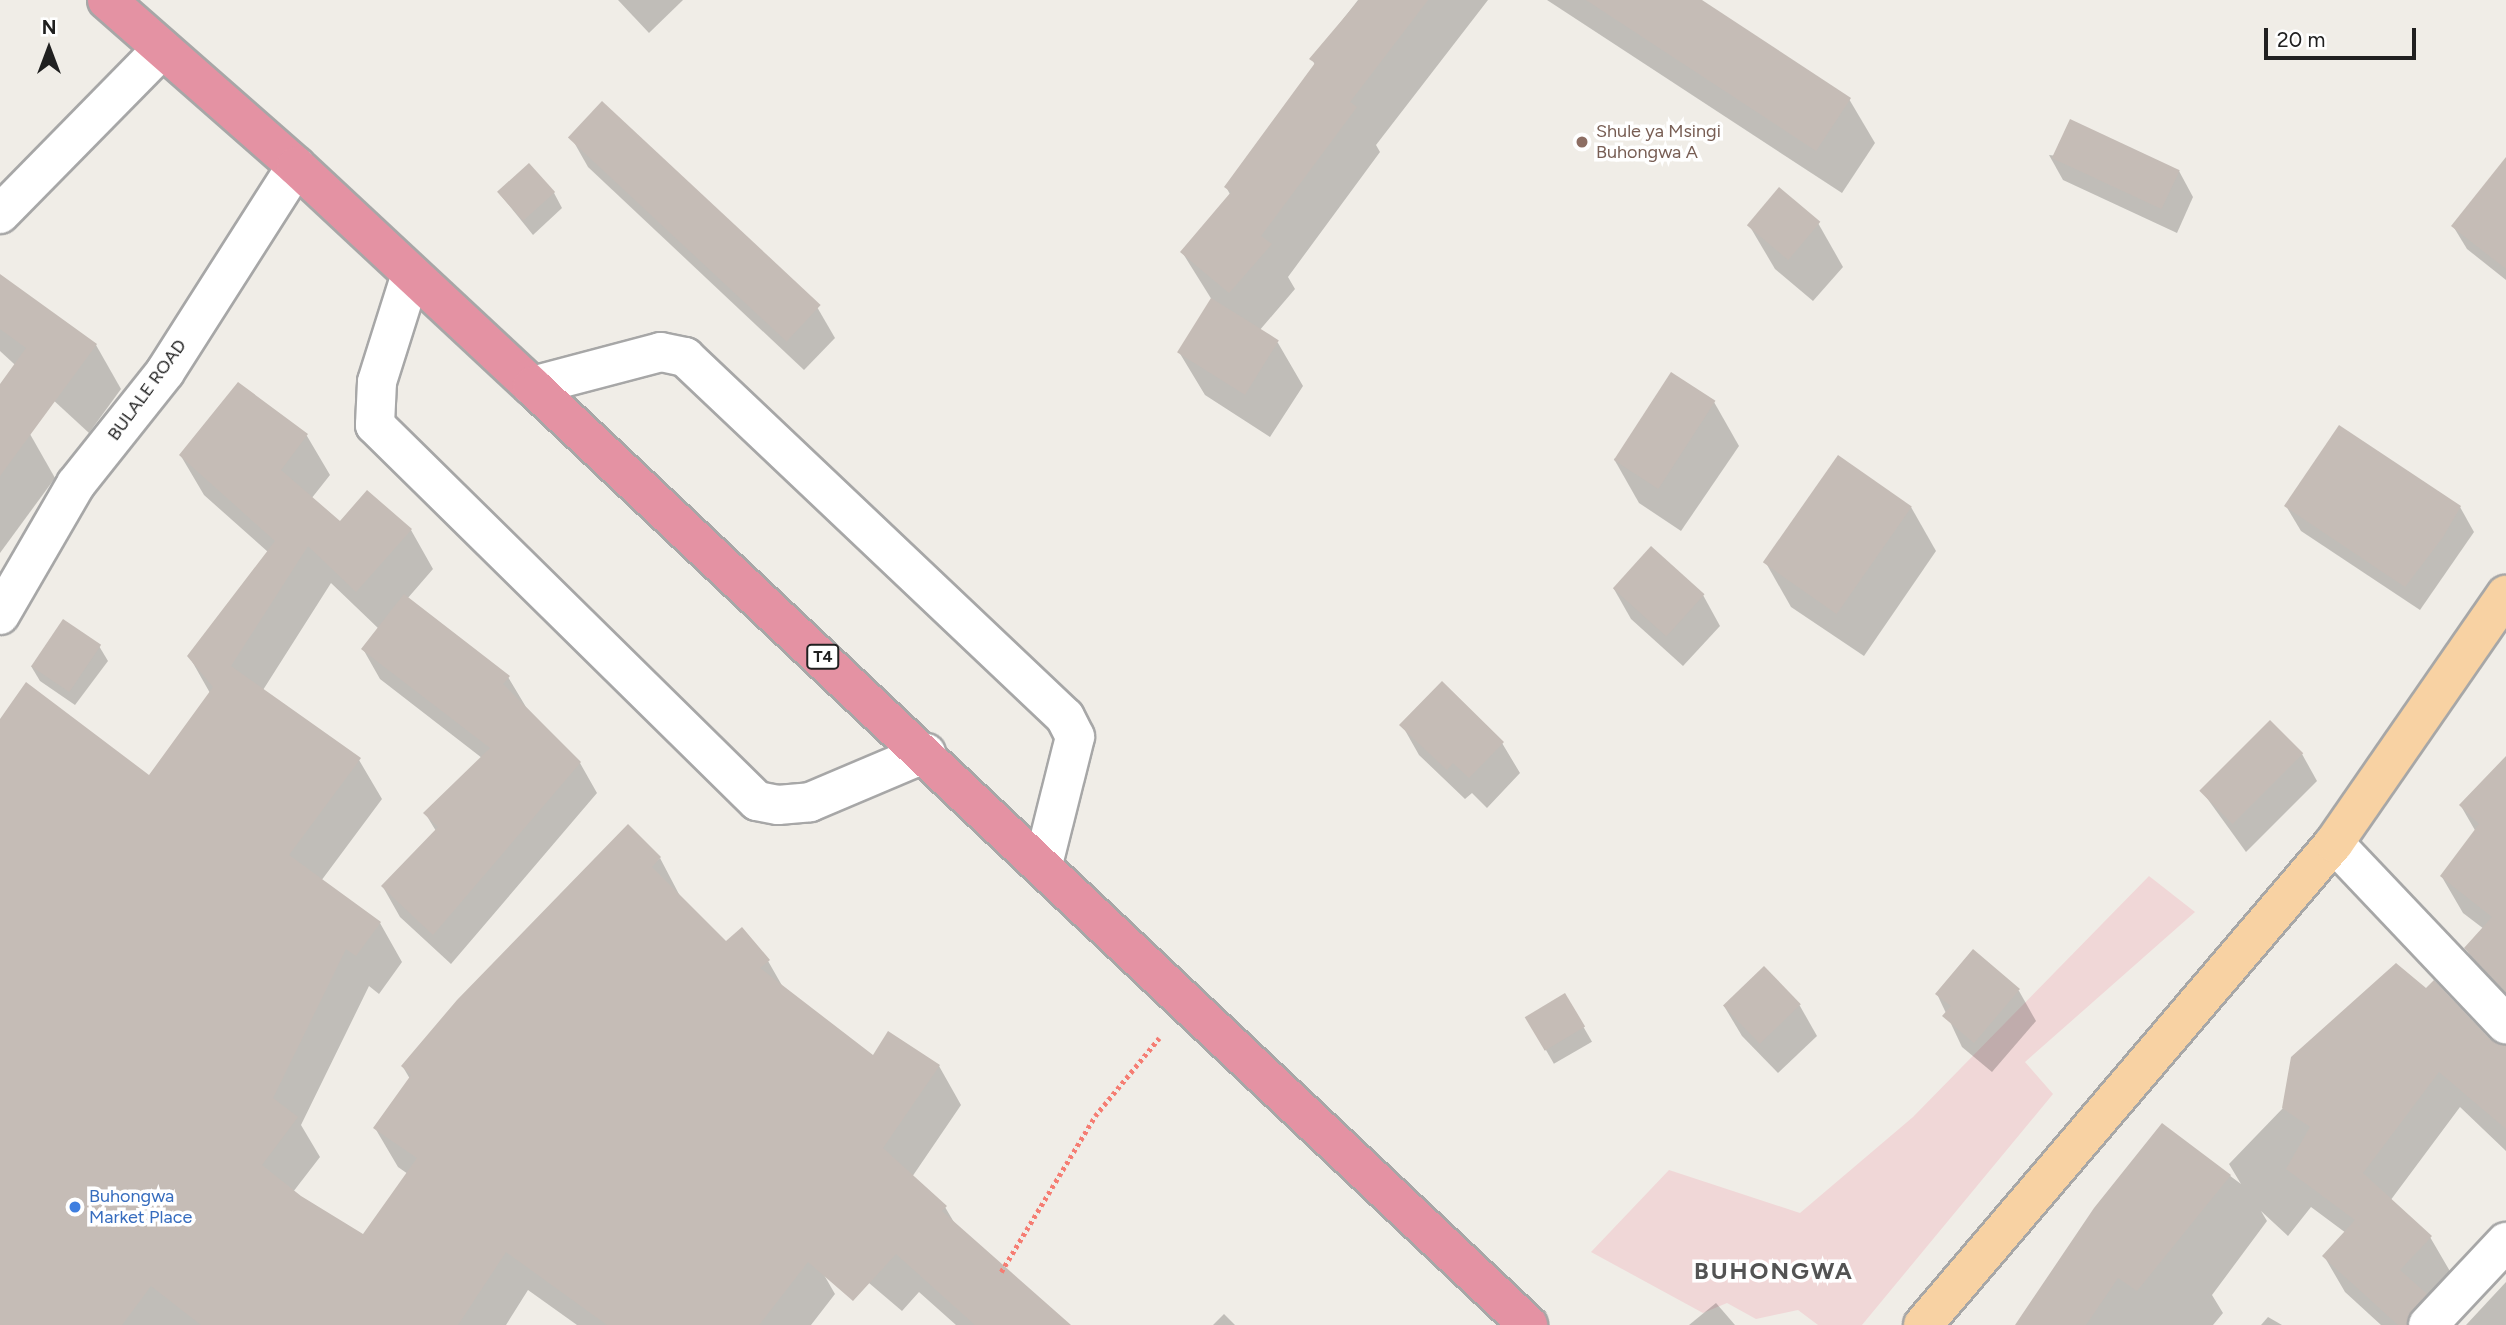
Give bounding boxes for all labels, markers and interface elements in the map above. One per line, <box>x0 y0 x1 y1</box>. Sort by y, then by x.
north arrow <box>14 14 84 84</box>
scale bar <box>2268 14 2420 58</box>
text: N <box>42 16 56 39</box>
text: 20 m <box>2277 27 2325 52</box>
place label: Shule ya Msingi Buhongwa A <box>1596 121 1721 164</box>
marker: Shule ya Msingi Buhongwa A <box>1574 134 1590 150</box>
street label: BULALE ROAD <box>103 335 191 445</box>
road number: T4 <box>806 644 840 670</box>
place label: Buhongwa Market Place <box>89 1186 192 1228</box>
marker: Buhongwa Market Place <box>67 1199 83 1215</box>
district label: BUHONGWA <box>1695 1257 1853 1285</box>

